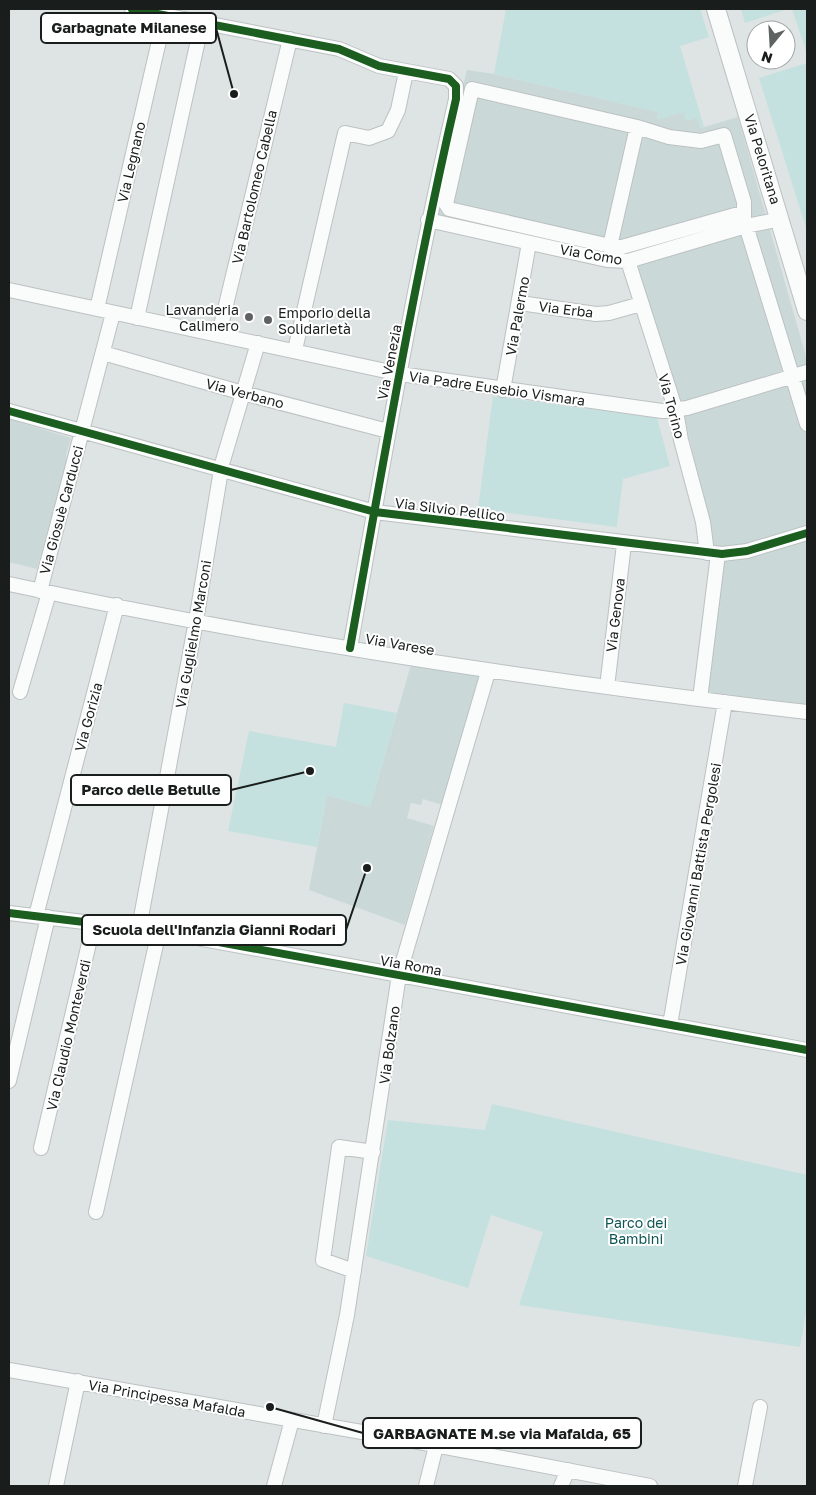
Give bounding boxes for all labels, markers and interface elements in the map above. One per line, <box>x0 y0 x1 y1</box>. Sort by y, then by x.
callout: Garbagnate Milanese <box>41 13 216 43</box>
text: Garbagnate Milanese <box>51 18 207 36</box>
north arrow <box>746 20 796 70</box>
text: N <box>759 48 775 68</box>
street label: Via Bartolomeo Cabella <box>228 108 280 266</box>
street label: Via Peloritana <box>741 112 785 206</box>
street label: Via Legnano <box>113 120 149 204</box>
street label: Via Como <box>558 240 624 268</box>
street label: Via Palermo <box>502 275 532 357</box>
street label: Via Erba <box>538 297 594 321</box>
place label: Lavanderia Calimero <box>165 301 239 334</box>
place label: Emporio della Solidarietà <box>278 304 371 337</box>
marker: Lavanderia Calimero <box>243 311 255 323</box>
marker: Emporio della Solidarietà <box>262 314 274 326</box>
street label: Via Venezia <box>373 323 405 401</box>
street label: Via Padre Eusebio Vismara <box>408 367 586 409</box>
street label: Via Torino <box>655 372 689 440</box>
street label: Via Verbano <box>204 374 286 412</box>
street label: Via Giosuè Carducci <box>36 444 86 576</box>
street label: Via Silvio Pellico <box>394 494 506 524</box>
street label: Via Guglielmo Marconi <box>172 559 214 709</box>
street label: Via Genova <box>602 577 628 653</box>
street label: Via Varese <box>364 630 436 658</box>
street label: Via Gorizia <box>71 681 105 753</box>
street label: Via Giovanni Battista Pergolesi <box>672 761 724 967</box>
callout: Parco delle Betulle <box>71 775 231 805</box>
text: Parco delle Betulle <box>81 780 221 798</box>
callout: Scuola dell'Infanzia Gianni Rodari <box>82 915 346 945</box>
text: Scuola dell'Infanzia Gianni Rodari <box>92 920 336 938</box>
street label: Via Roma <box>379 951 443 979</box>
street label: Via Claudio Monteverdi <box>42 958 94 1112</box>
street label: Via Bolzano <box>375 1005 403 1085</box>
park label: Parco dei Bambini <box>605 1214 667 1247</box>
street label: Via Principessa Mafalda <box>87 1376 247 1420</box>
callout: GARBAGNATE M.se via Mafalda, 65 <box>363 1418 641 1448</box>
text: GARBAGNATE M.se via Mafalda, 65 <box>373 1424 631 1442</box>

